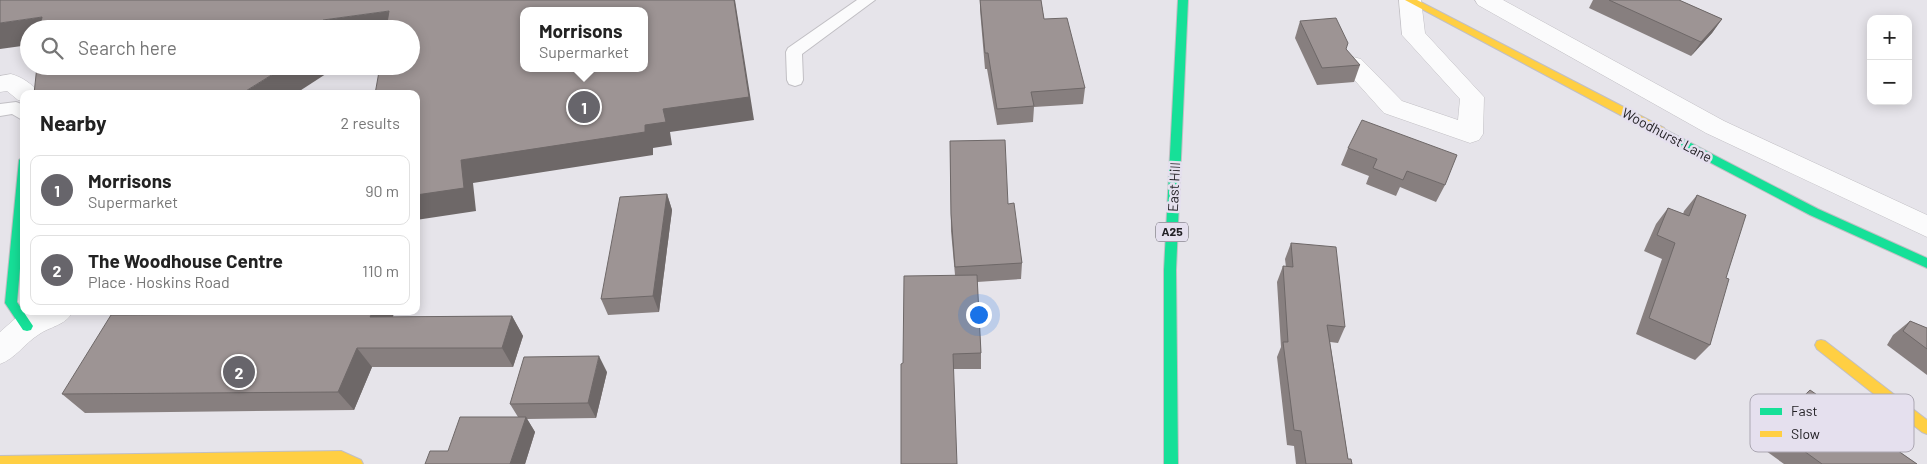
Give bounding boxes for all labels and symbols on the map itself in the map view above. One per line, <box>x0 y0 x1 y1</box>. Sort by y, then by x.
pin: 1 <box>568 88 600 126</box>
street label: Woodhurst Lane <box>1619 104 1715 165</box>
street label: East Hill <box>1164 162 1183 212</box>
road number: A25 <box>1156 222 1188 242</box>
your location <box>966 302 992 328</box>
pin: 2 <box>223 353 255 391</box>
legend <box>1750 394 1914 452</box>
text: Fast <box>1791 402 1817 419</box>
text: Slow <box>1791 425 1820 442</box>

